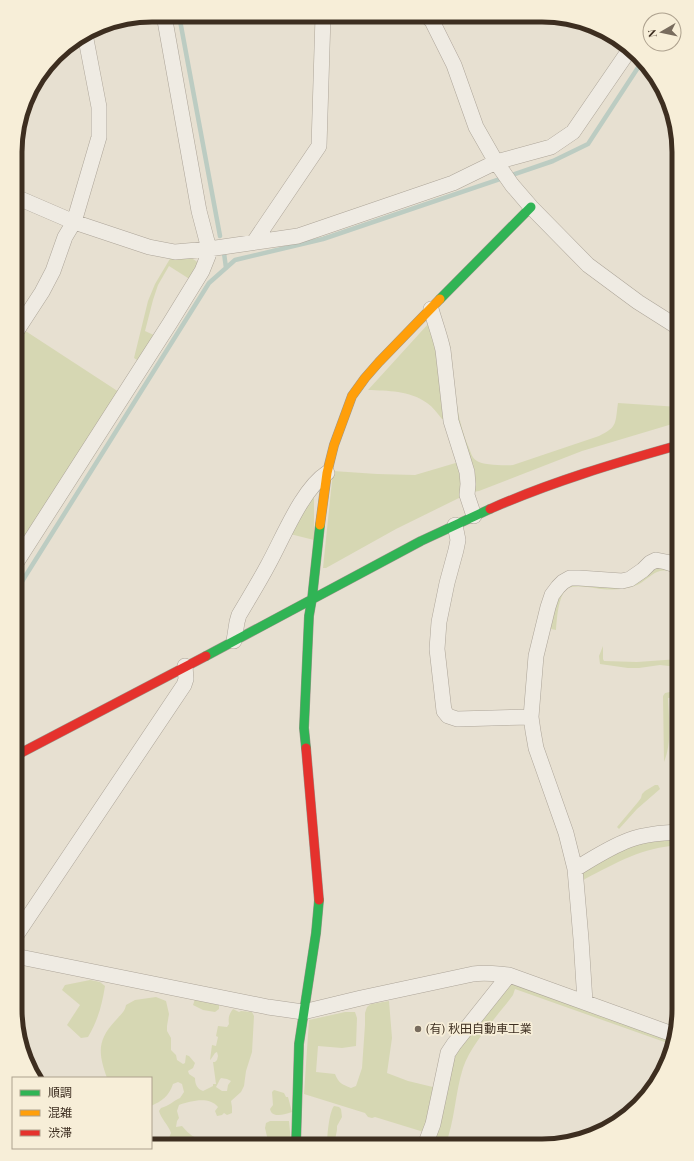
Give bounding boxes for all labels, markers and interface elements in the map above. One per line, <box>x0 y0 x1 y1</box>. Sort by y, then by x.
north arrow <box>642 12 682 52</box>
text: N <box>644 28 660 39</box>
place label: (有) 秋田自動車工業 <box>426 1020 532 1036</box>
marker: (有) 秋田自動車工業 <box>413 1024 423 1034</box>
legend <box>12 1077 152 1149</box>
text: 順調 <box>48 1084 72 1100</box>
text: 混雑 <box>48 1104 72 1120</box>
text: 渋滞 <box>48 1124 72 1140</box>

